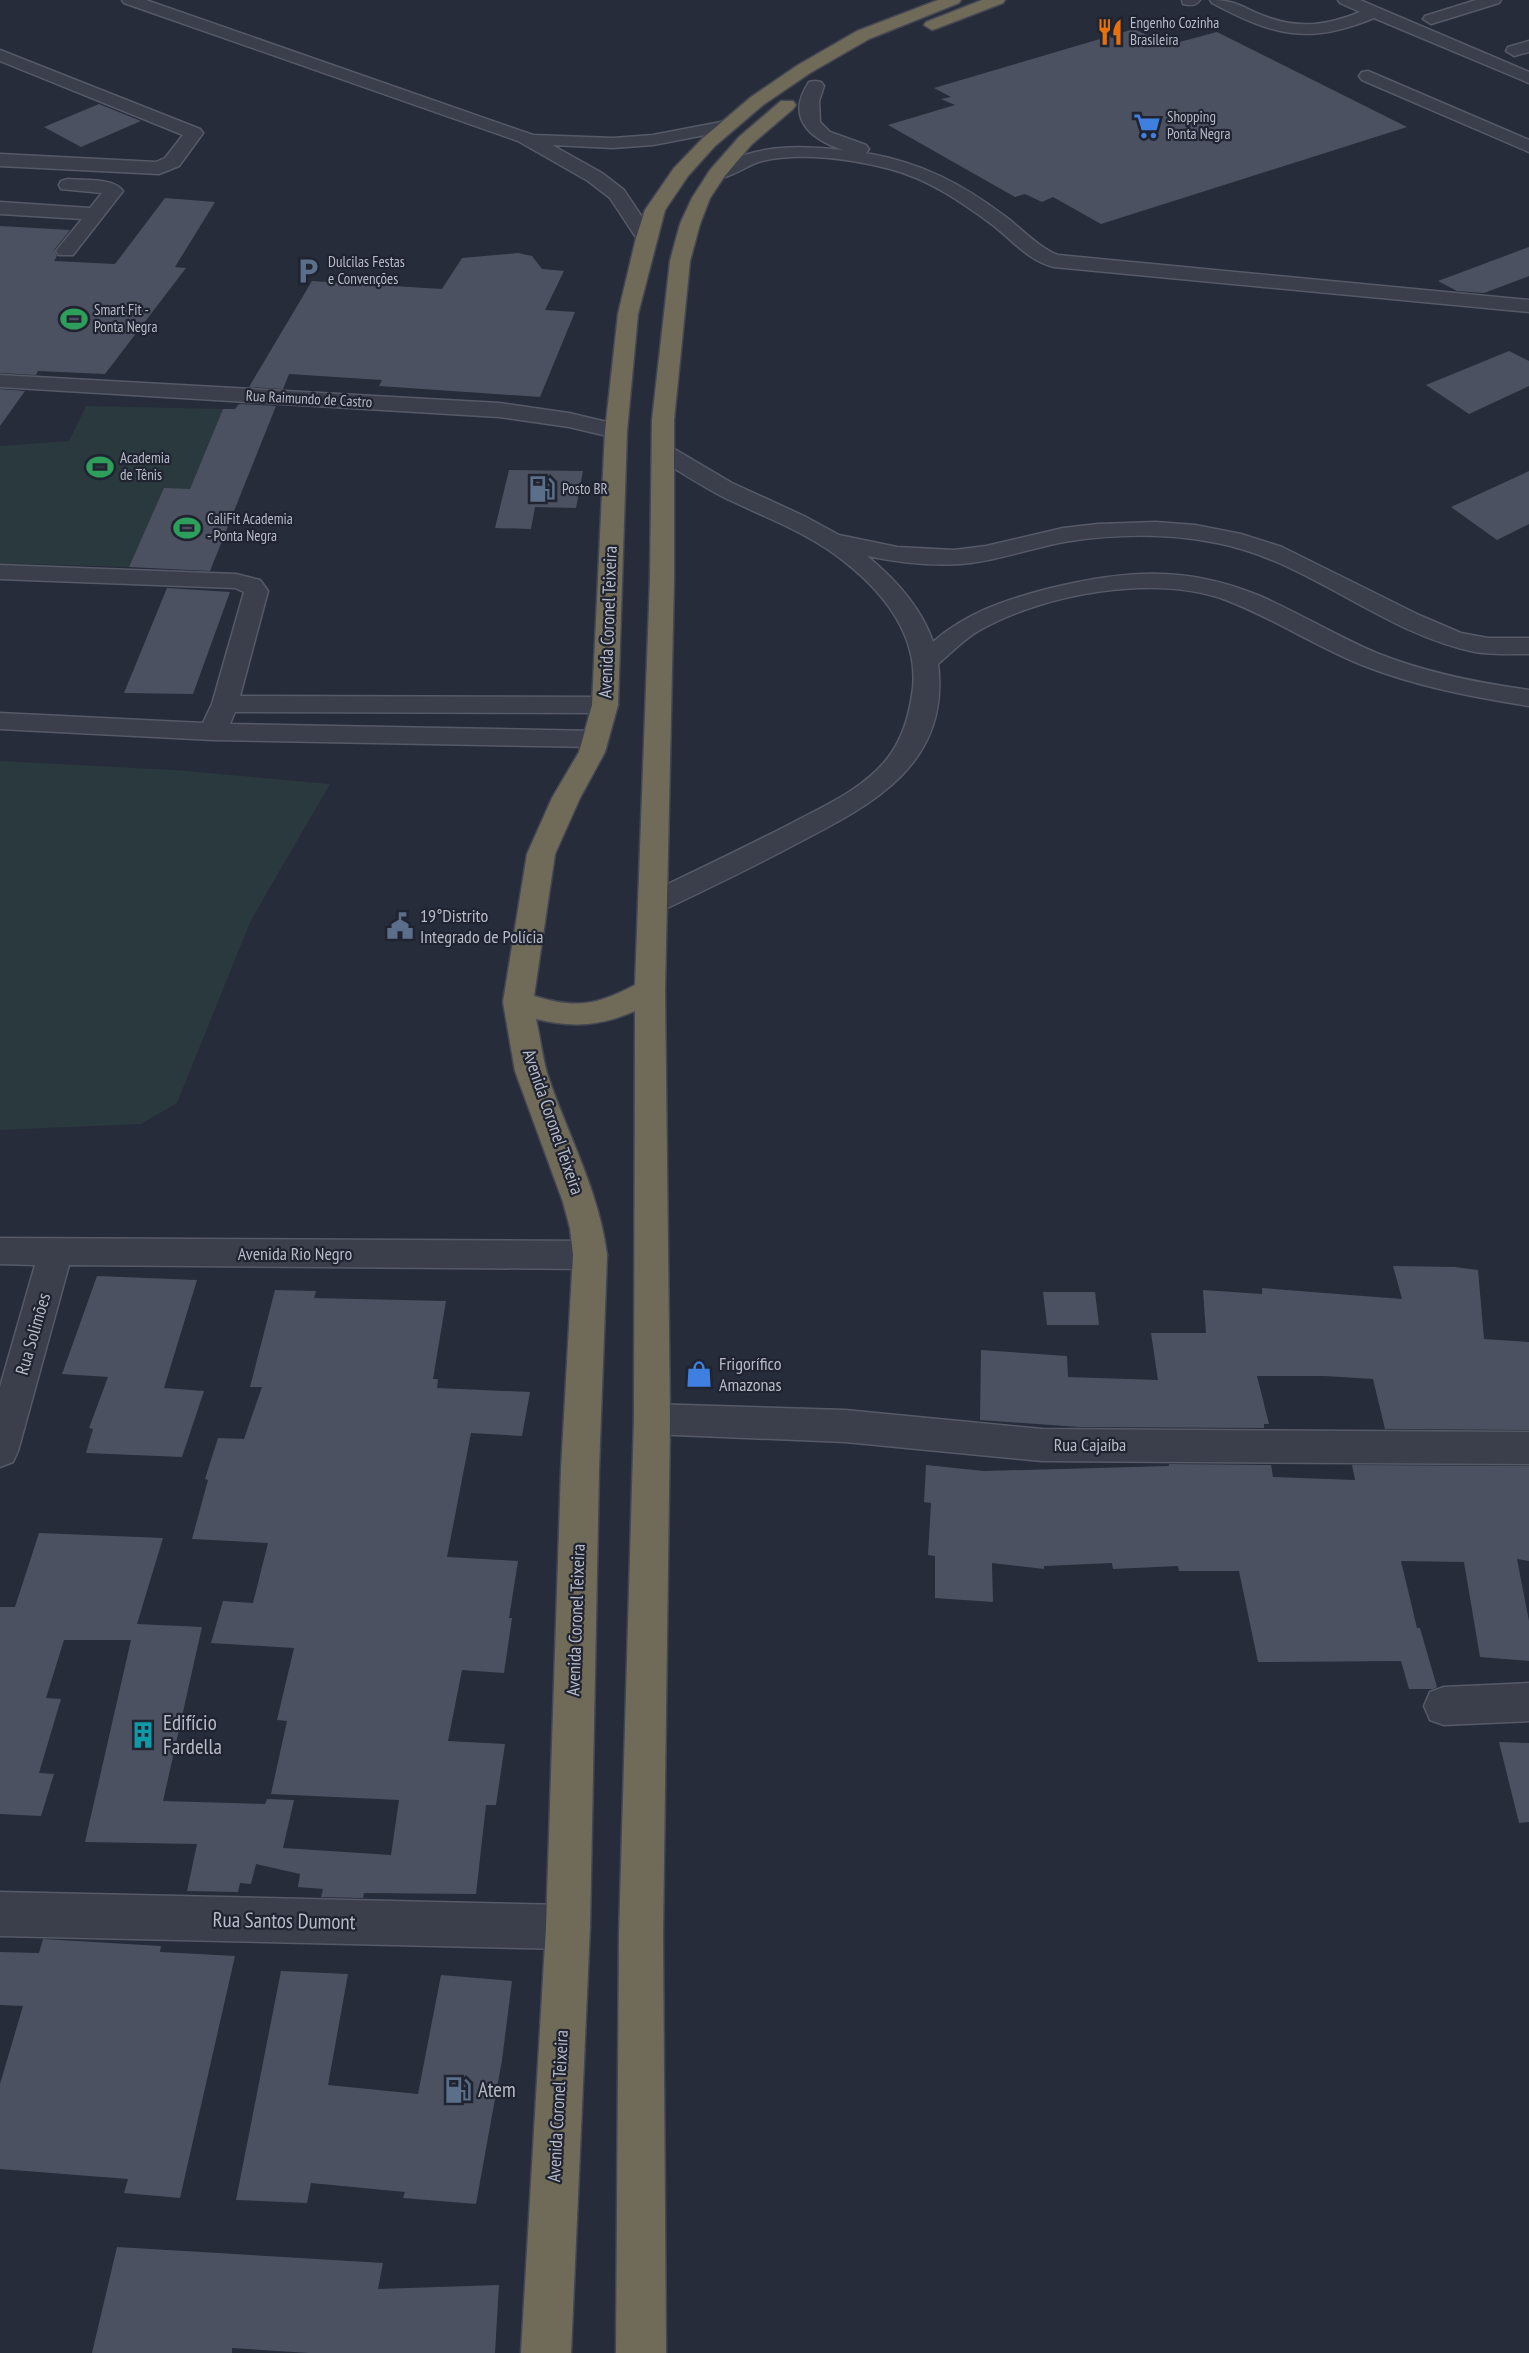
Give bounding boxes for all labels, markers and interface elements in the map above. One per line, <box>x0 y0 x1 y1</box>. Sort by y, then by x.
place label: Engenho Cozinha Brasileira <box>1130 13 1219 49</box>
restaurant icon: Engenho Cozinha Brasileira <box>1095 17 1125 47</box>
place label: Shopping Ponta Negra <box>1167 107 1230 143</box>
supermarket icon: Shopping Ponta Negra <box>1132 111 1162 141</box>
place label: Dulcilas Festas e Convenções <box>328 252 405 288</box>
parking icon: Dulcilas Festas e Convenções <box>293 256 323 286</box>
place label: Smart Fit - Ponta Negra <box>94 300 157 336</box>
sports icon: Smart Fit - Ponta Negra <box>59 304 89 334</box>
street label: Rua Raimundo de Castro <box>245 386 373 411</box>
place label: Academia de Tênis <box>120 448 170 484</box>
sports icon: Academia de Tênis <box>85 452 115 482</box>
fuel station icon: Posto BR <box>527 474 557 504</box>
place label: Posto BR <box>562 479 608 498</box>
place label: CaliFit Academia - Ponta Negra <box>207 509 293 545</box>
sports icon: CaliFit Academia - Ponta Negra <box>172 513 202 543</box>
street label: Avenida Coronel Teixeira <box>593 546 622 698</box>
place label: 19°Distrito Integrado de Polícia <box>420 904 544 948</box>
public building icon: 19°Distrito Integrado de Polícia <box>385 911 415 941</box>
street label: Avenida Coronel Teixeira <box>518 1046 589 1198</box>
street label: Avenida Rio Negro <box>238 1242 353 1265</box>
street label: Rua Solimões <box>10 1290 55 1377</box>
place label: Frigorífico Amazonas <box>719 1352 782 1396</box>
shop icon: Frigorífico Amazonas <box>684 1359 714 1389</box>
street label: Rua Cajaíba <box>1054 1433 1126 1456</box>
street label: Avenida Coronel Teixeira <box>561 1544 590 1696</box>
place label: Edifício Fardella <box>163 1709 222 1760</box>
building icon: Edifício Fardella <box>128 1720 158 1750</box>
street label: Rua Santos Dumont <box>212 1906 356 1935</box>
street label: Avenida Coronel Teixeira <box>542 2029 573 2183</box>
fuel station icon: Atem <box>443 2075 473 2105</box>
place label: Atem <box>478 2076 516 2103</box>

